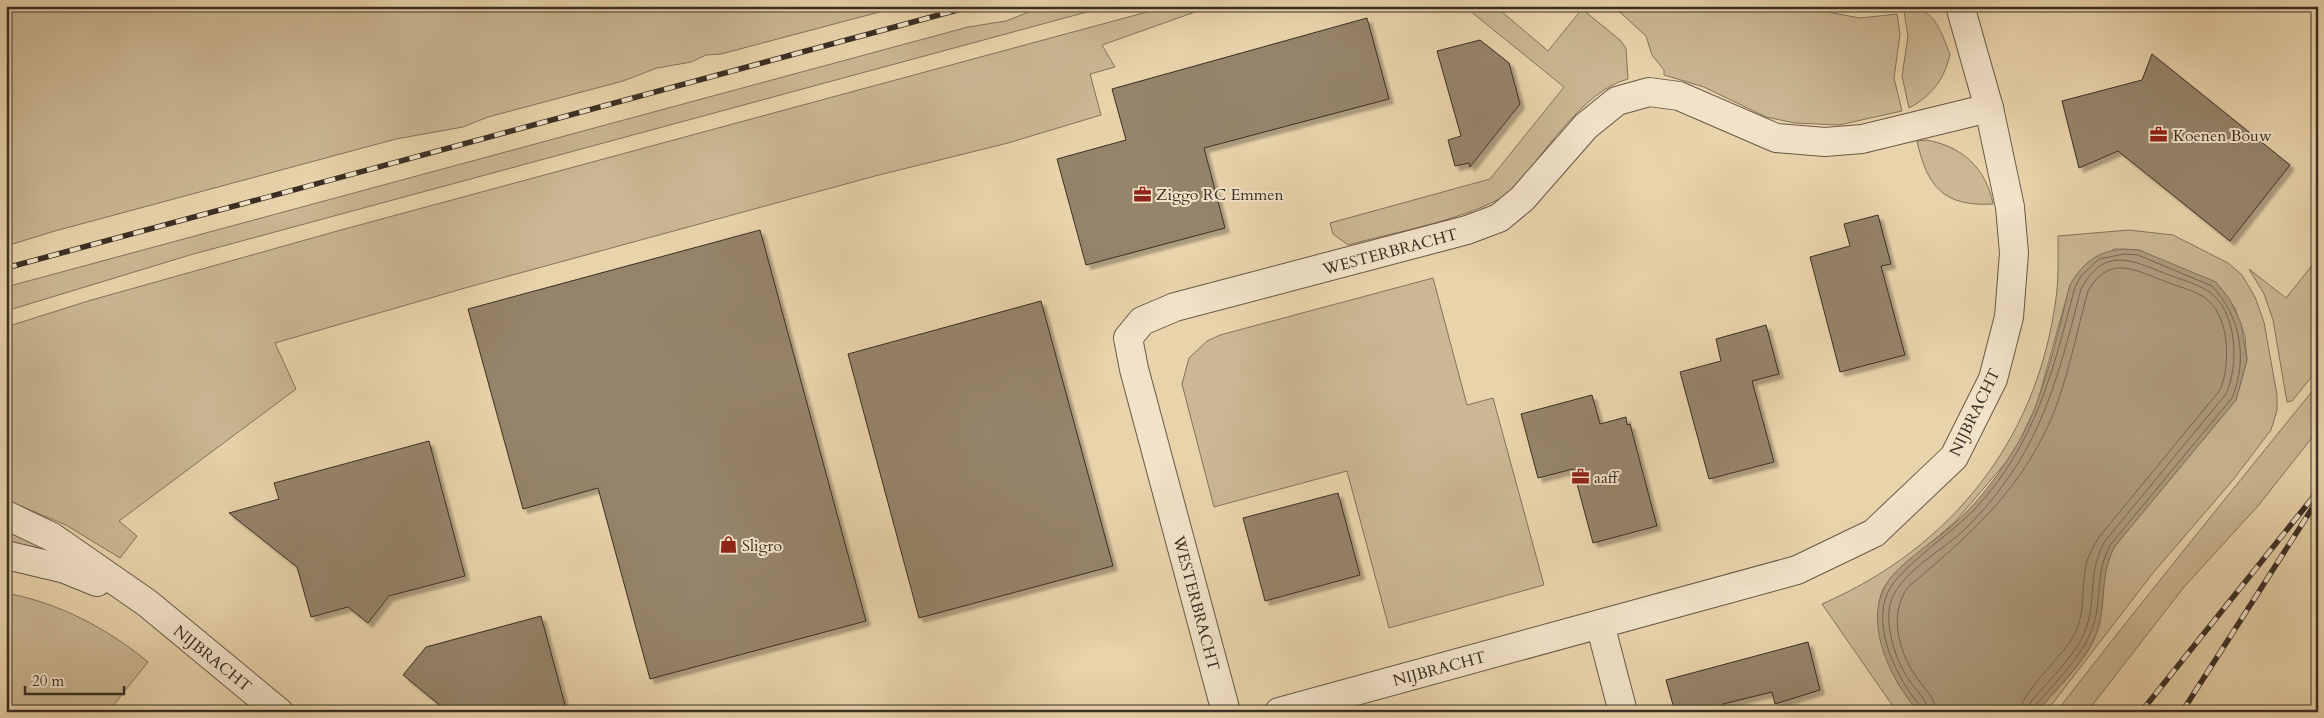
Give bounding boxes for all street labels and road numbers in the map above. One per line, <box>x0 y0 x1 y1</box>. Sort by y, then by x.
street label: WESTERBRACHT <box>1319 223 1460 281</box>
street label: NIJBRACHT <box>1944 365 2006 460</box>
street label: WESTERBRACHT <box>1167 532 1225 673</box>
street label: NIJBRACHT <box>168 620 256 697</box>
street label: NIJBRACHT <box>1390 646 1488 692</box>

